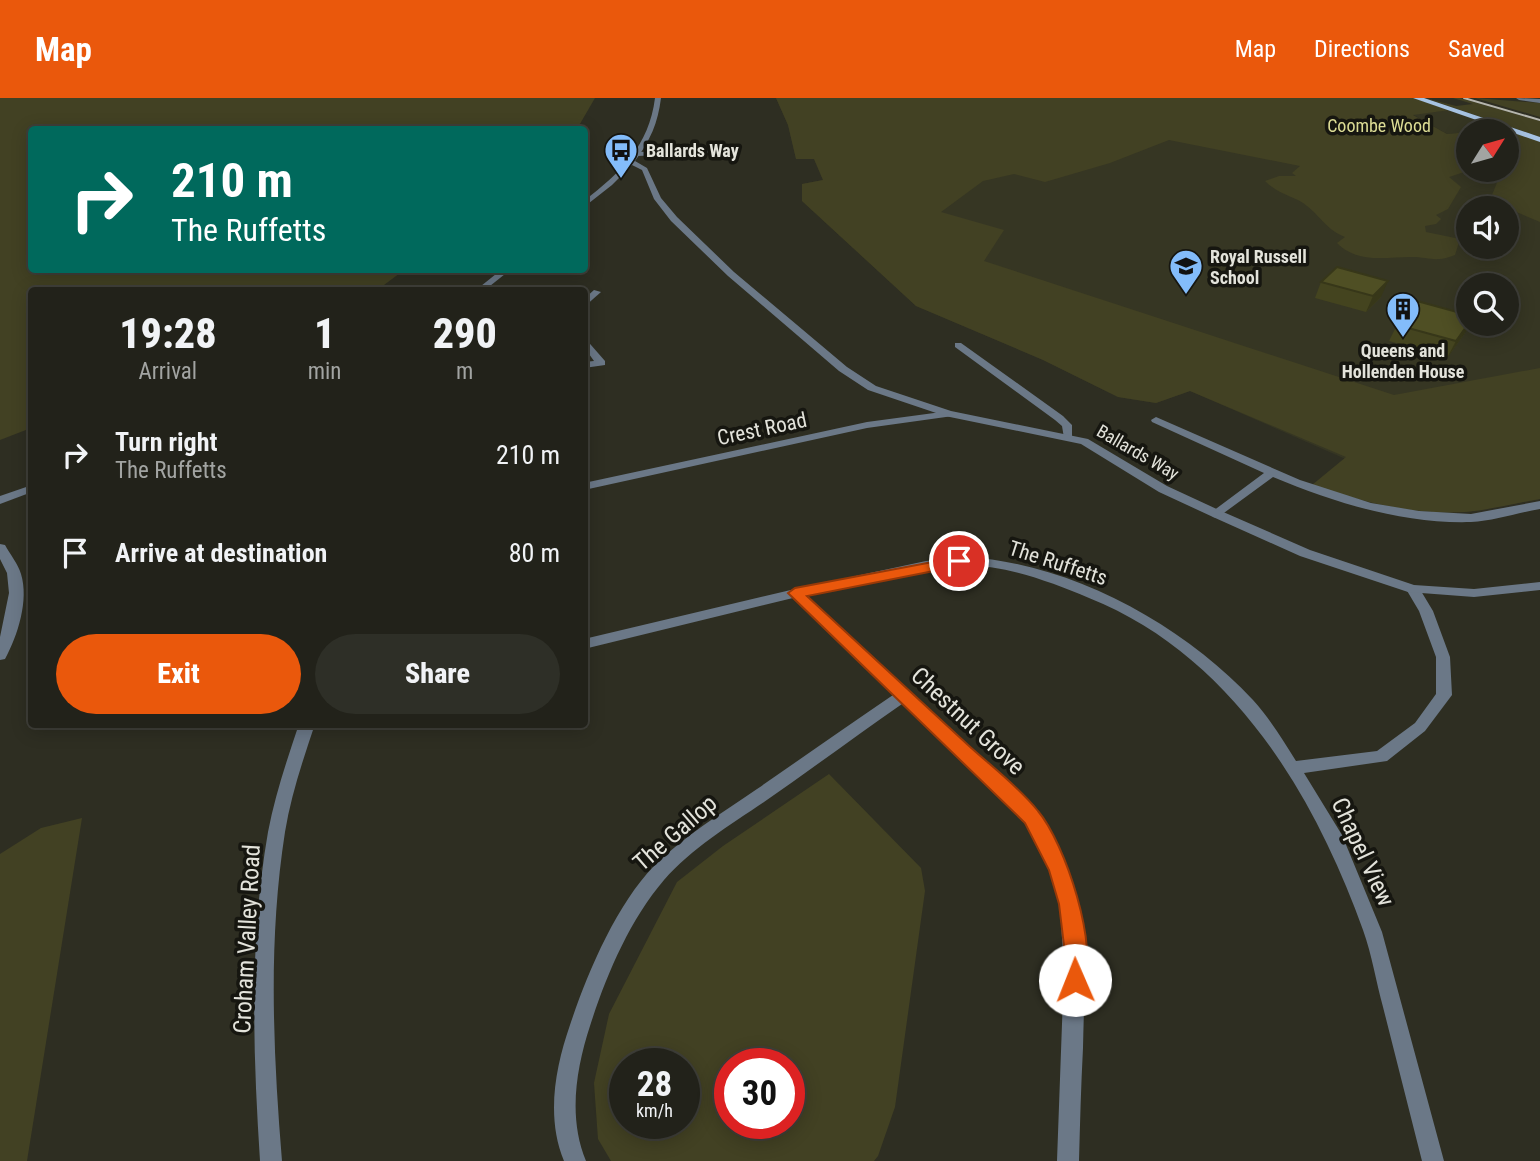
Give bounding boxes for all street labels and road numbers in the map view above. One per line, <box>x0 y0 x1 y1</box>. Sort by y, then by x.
street label: Crest Road <box>715 408 809 450</box>
street label: Ballards Way <box>1093 420 1183 484</box>
street label: The Ruffetts <box>1006 536 1110 590</box>
street label: Chestnut Grove <box>905 661 1031 781</box>
street label: The Gallop <box>628 789 722 877</box>
street label: Chapel View <box>1326 793 1400 911</box>
street label: Croham Valley Road <box>228 844 266 1034</box>

